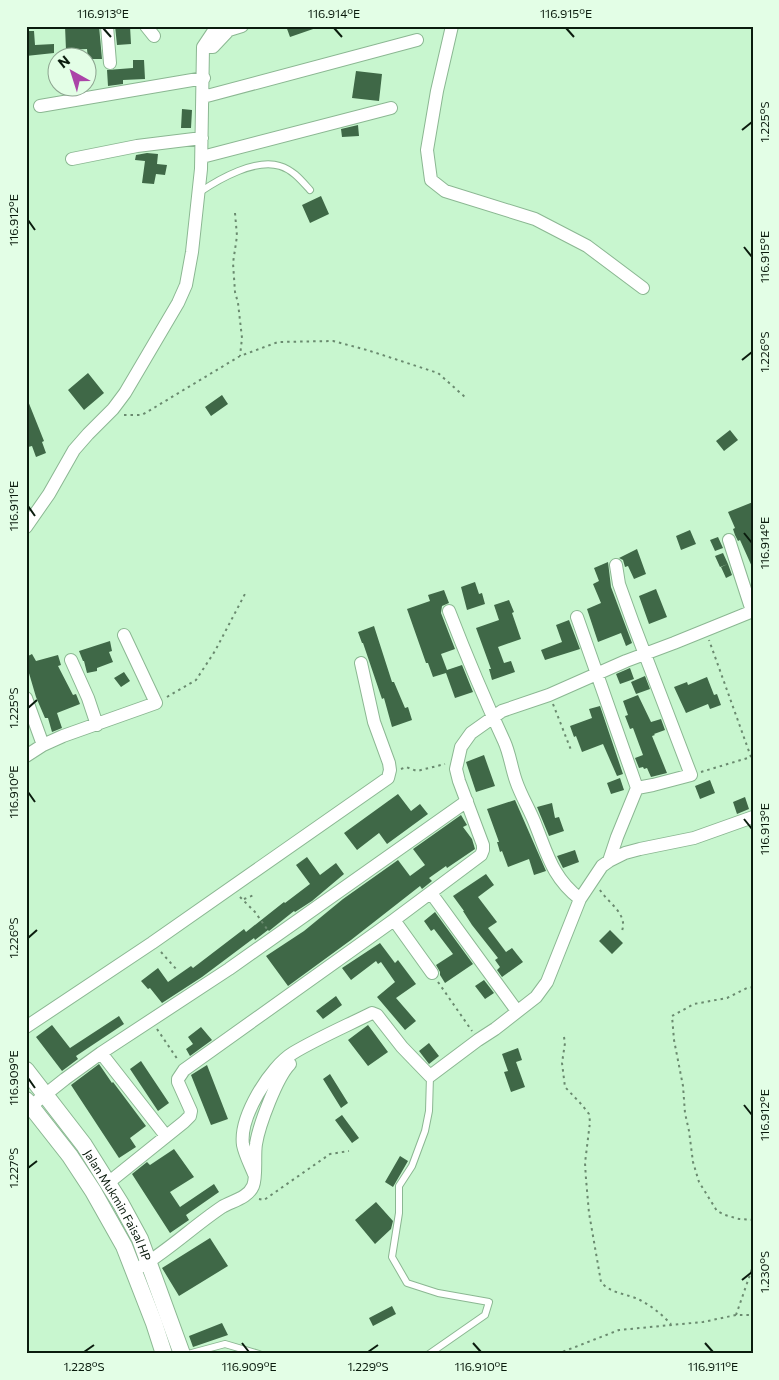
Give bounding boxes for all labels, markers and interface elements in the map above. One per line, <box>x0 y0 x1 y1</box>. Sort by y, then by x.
text: 116.913°E <box>77 6 129 20</box>
text: 116.914°E <box>308 6 360 20</box>
text: 116.915°E <box>540 6 592 20</box>
north arrow <box>48 48 98 98</box>
text: N <box>54 52 73 71</box>
text: 1.225°S <box>757 102 771 142</box>
text: 116.912°E <box>6 194 20 246</box>
text: 116.915°E <box>757 231 771 283</box>
text: 1.226°S <box>757 331 771 373</box>
text: 116.911°E <box>6 481 20 531</box>
text: 116.914°E <box>757 517 771 569</box>
text: 1.225°S <box>6 688 20 728</box>
text: 116.910°E <box>6 766 20 818</box>
text: 116.913°E <box>757 803 771 855</box>
text: 1.226°S <box>6 917 20 959</box>
text: 116.909°E <box>6 1050 20 1106</box>
text: 116.912°E <box>757 1089 771 1141</box>
street label: Jalan Mukmin Faisal HP <box>81 1147 154 1263</box>
text: 1.227°S <box>6 1148 20 1188</box>
text: 1.230°S <box>757 1251 771 1293</box>
text: 1.228°S <box>63 1359 105 1373</box>
text: 116.909°E <box>221 1359 277 1373</box>
text: 1.229°S <box>347 1359 389 1373</box>
text: 116.910°E <box>455 1359 507 1373</box>
text: 116.911°E <box>688 1359 738 1373</box>

